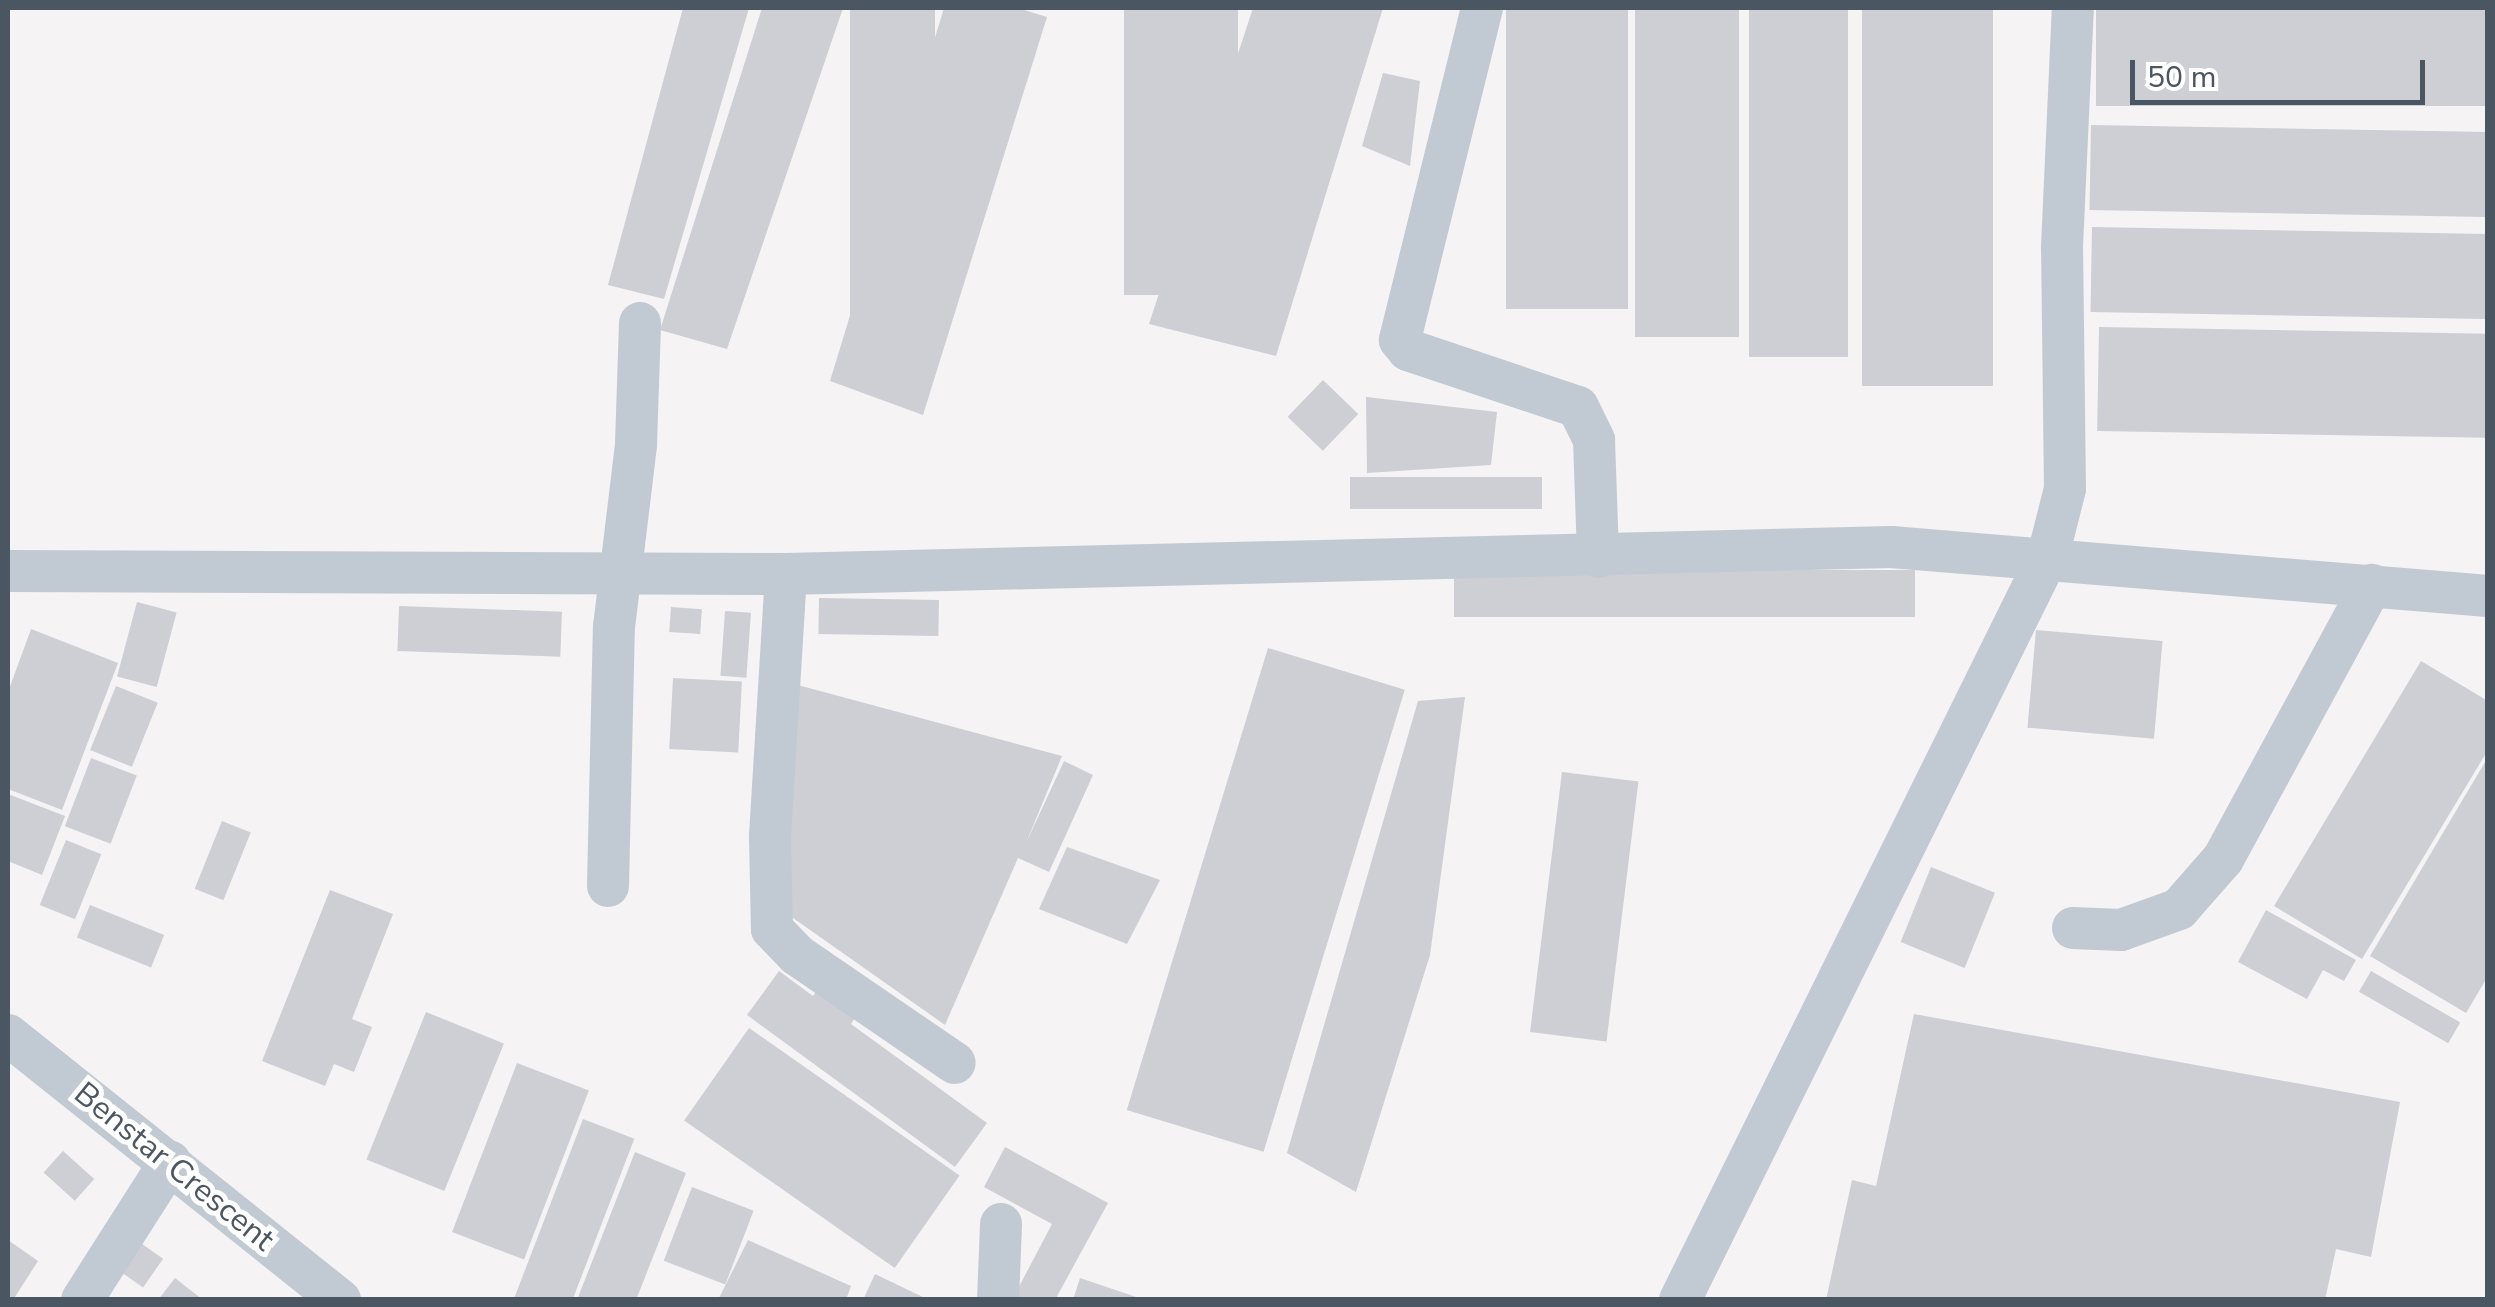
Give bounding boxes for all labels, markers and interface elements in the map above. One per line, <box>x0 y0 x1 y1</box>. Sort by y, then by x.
scale bar <box>2135 40 2430 102</box>
text: 50 m <box>2147 57 2216 98</box>
street label: Benstar Crescent <box>66 1075 282 1259</box>

